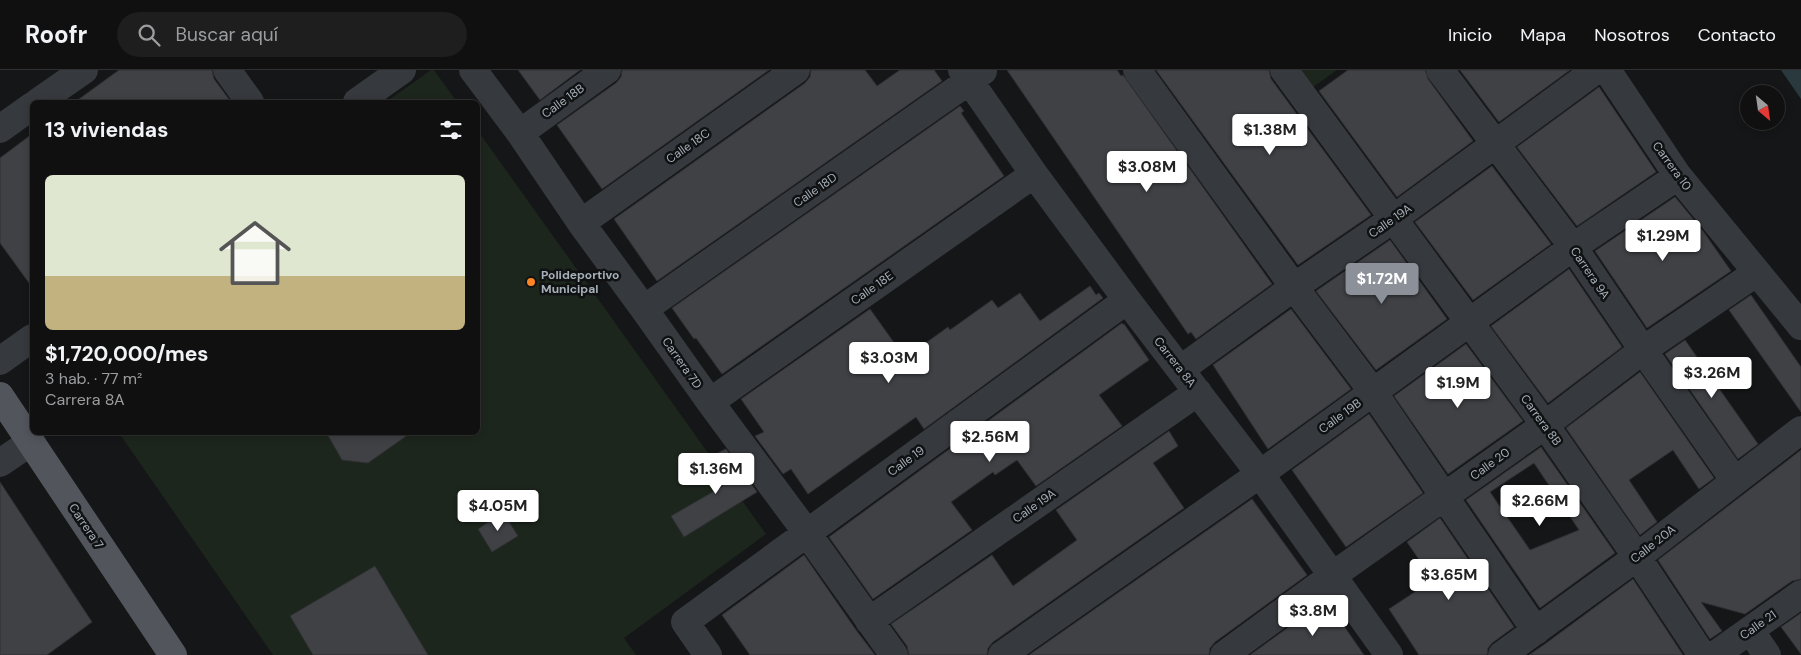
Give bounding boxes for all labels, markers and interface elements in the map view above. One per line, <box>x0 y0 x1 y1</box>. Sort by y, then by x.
search box <box>117 12 467 57</box>
text: Roofr <box>25 19 87 50</box>
icon: search <box>135 21 163 49</box>
text: Buscar aquí <box>175 22 278 47</box>
text: Inicio <box>1448 23 1492 47</box>
text: Mapa <box>1520 23 1566 47</box>
text: Nosotros <box>1594 23 1670 47</box>
text: Contacto <box>1698 23 1776 47</box>
street label: Calle 18B <box>539 80 587 122</box>
north arrow <box>1740 85 1785 130</box>
map controls <box>1740 85 1785 130</box>
pin: $1.38M <box>1229 114 1311 156</box>
text: 13 viviendas <box>45 116 168 144</box>
icon: filters <box>437 116 465 144</box>
text: $1.38M <box>1243 119 1297 140</box>
street label: Calle 18C <box>663 125 713 167</box>
street label: Carrera 10 <box>1649 138 1695 194</box>
pin: $3.08M <box>1106 150 1188 193</box>
text: $3.08M <box>1118 156 1176 177</box>
street label: Calle 18D <box>790 169 840 211</box>
street label: Calle 19A <box>1365 200 1415 242</box>
icon: home <box>210 208 300 298</box>
pin: $1.29M <box>1622 220 1704 262</box>
text: $1.29M <box>1636 225 1690 246</box>
street label: Carrera 9A <box>1567 244 1613 302</box>
pin: $1.72M <box>1341 262 1423 305</box>
place label: Polideportivo Municipal <box>541 267 619 297</box>
street label: Calle 18E <box>848 267 897 308</box>
text: $1.72M <box>1357 268 1407 289</box>
marker: Polideportivo Municipal <box>525 276 537 288</box>
street label: Carrera 7D <box>658 334 706 392</box>
street label: Carrera 8A <box>1150 334 1200 390</box>
text: $1,720,000/mes <box>45 340 209 368</box>
pin: $3.03M <box>848 342 930 384</box>
text: $3.03M <box>860 347 918 368</box>
pin: $3.26M <box>1671 356 1753 399</box>
text: $3.26M <box>1684 362 1740 383</box>
pin: $1.9M <box>1423 366 1493 409</box>
text: 3 hab. · 77 m² <box>45 368 142 389</box>
text: $1.9M <box>1436 372 1480 393</box>
text: Carrera 8A <box>45 389 125 410</box>
street label: Carrera 8B <box>1517 391 1565 449</box>
street label: Calle 19B <box>1315 395 1365 437</box>
pin: $2.56M <box>949 420 1031 463</box>
text: $2.56M <box>961 426 1019 447</box>
street label: Calle 19 <box>884 442 928 480</box>
street label: Calle 20 <box>1467 444 1513 484</box>
pin: $1.36M <box>675 452 757 495</box>
text: $1.36M <box>689 458 743 479</box>
pin: $2.66M <box>1499 484 1581 527</box>
street label: Calle 19A <box>1009 485 1059 527</box>
pin: $4.05M <box>457 490 539 532</box>
text: $2.66M <box>1512 490 1568 511</box>
text: $4.05M <box>469 495 527 516</box>
street label: Carrera 7 <box>65 500 107 552</box>
street label: Calle 20A <box>1627 521 1679 567</box>
pin: $3.65M <box>1408 558 1490 601</box>
text: $3.65M <box>1421 564 1477 585</box>
pin: $3.8M <box>1278 594 1348 637</box>
text: $3.8M <box>1289 600 1337 621</box>
street label: Calle 21 <box>1737 607 1779 643</box>

